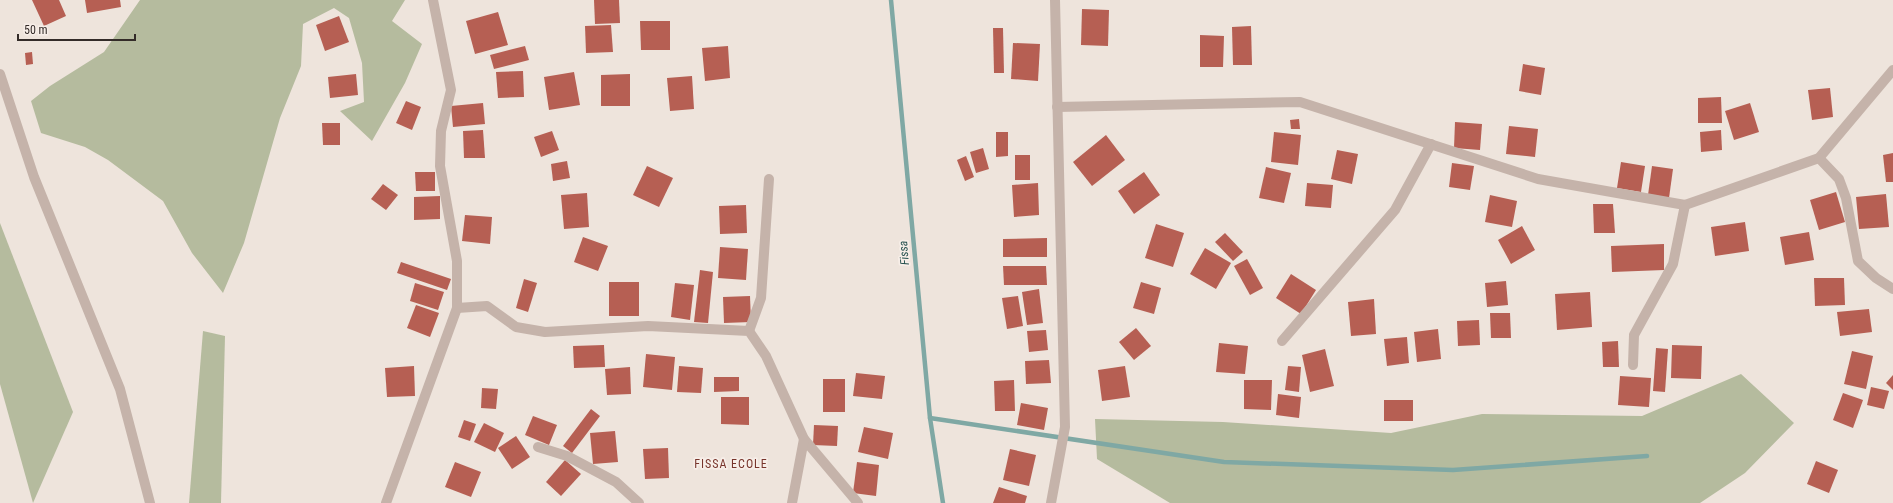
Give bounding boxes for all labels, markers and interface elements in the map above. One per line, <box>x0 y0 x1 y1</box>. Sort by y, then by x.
scale bar <box>18 16 135 42</box>
text: 50 m <box>24 23 48 37</box>
water label: Fissa <box>896 240 912 266</box>
district label: FISSA ECOLE <box>694 457 768 471</box>

